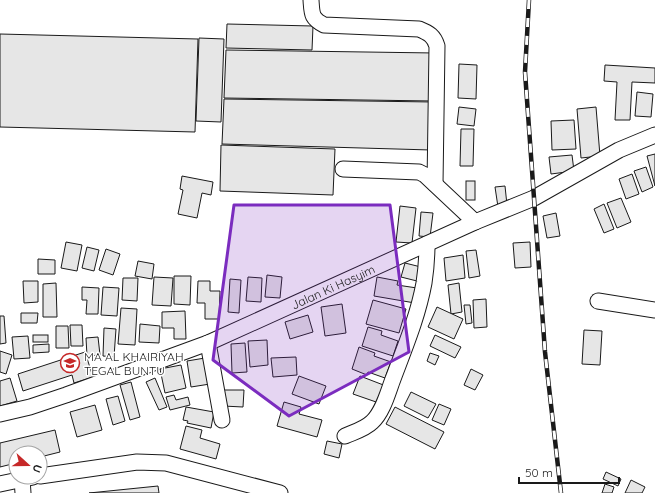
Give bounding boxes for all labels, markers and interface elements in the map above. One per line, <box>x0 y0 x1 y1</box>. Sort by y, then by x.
street label: Jalan Ki Hasyim <box>289 261 377 312</box>
place label: MA AL KHAIRIYAH TEGAL BUNTU <box>84 349 184 378</box>
school or university icon: MA AL KHAIRIYAH TEGAL BUNTU <box>59 352 81 374</box>
north arrow <box>8 445 48 485</box>
scale bar <box>519 459 619 485</box>
text: U <box>29 462 45 475</box>
text: 50 m <box>525 465 553 480</box>

